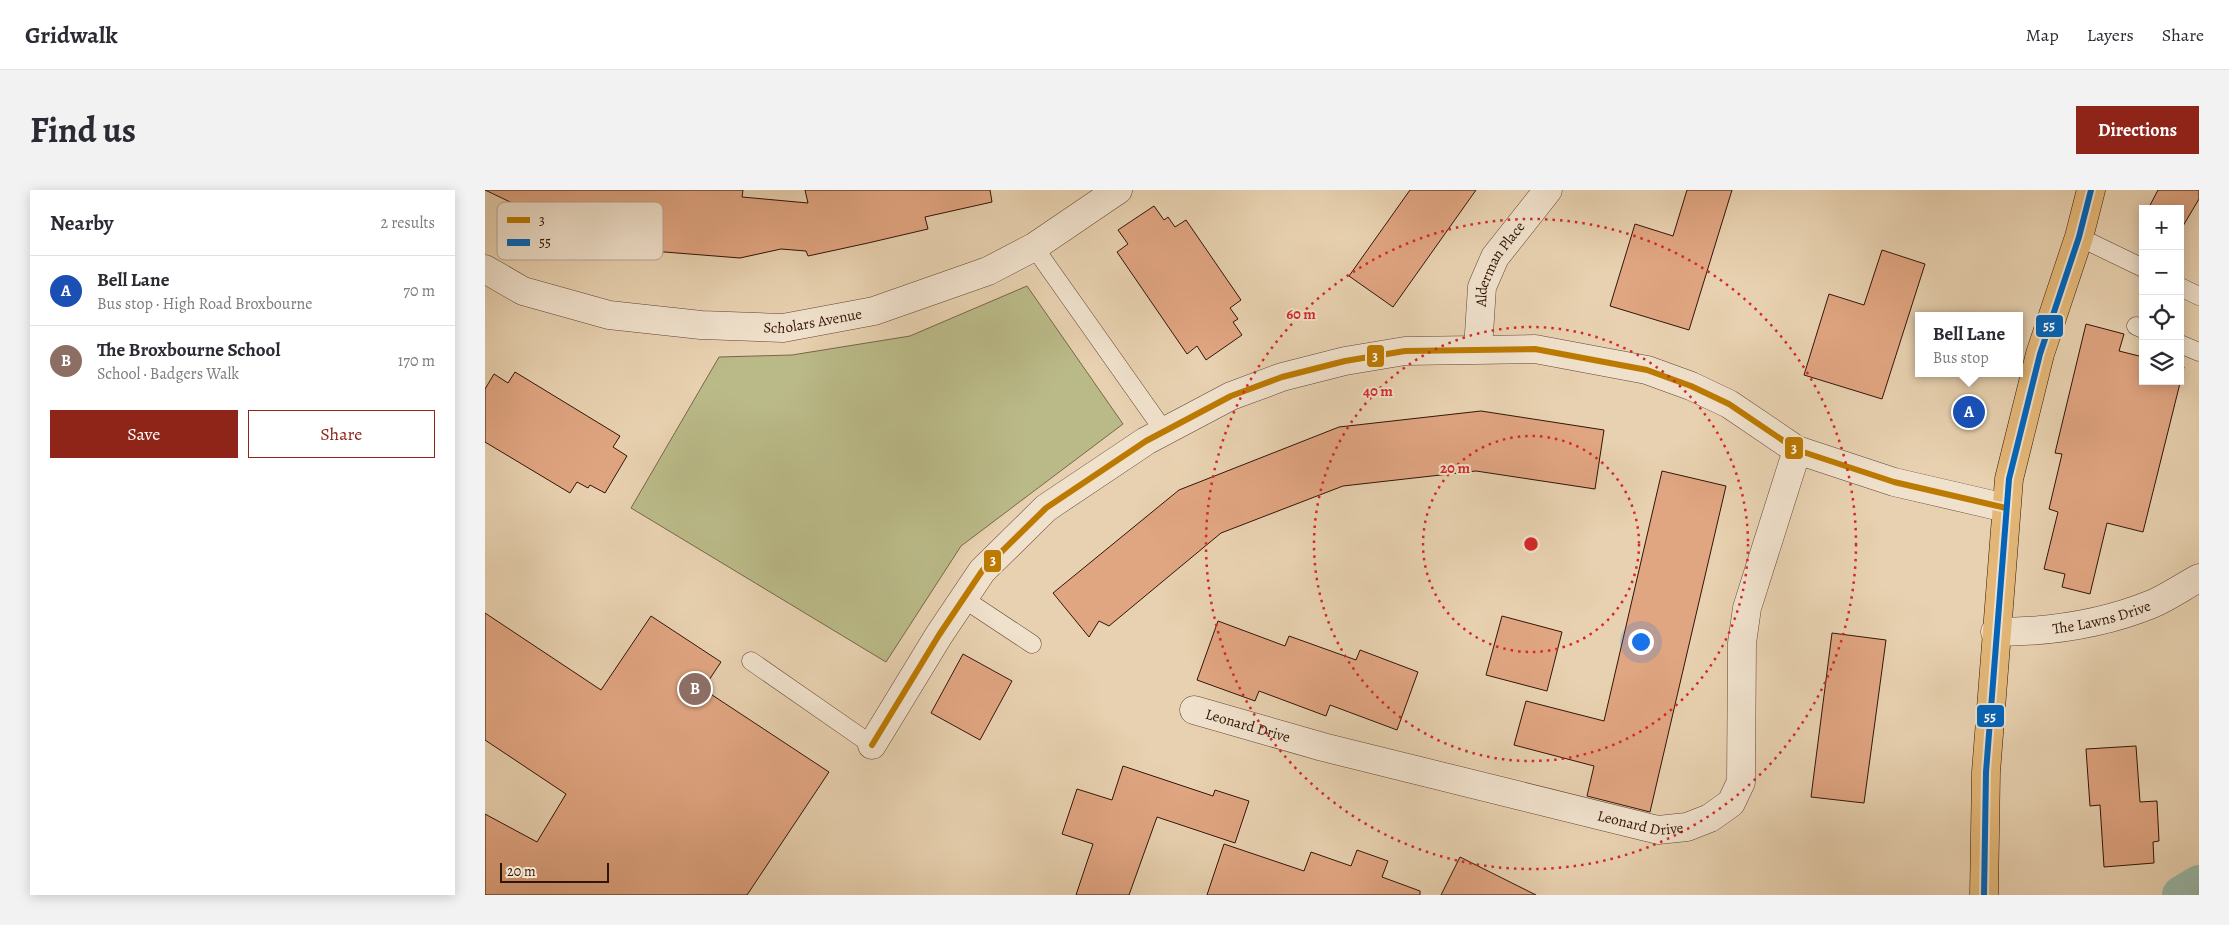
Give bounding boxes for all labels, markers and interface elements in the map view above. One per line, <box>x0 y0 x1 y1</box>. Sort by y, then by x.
text: Gridwalk <box>25 19 118 51</box>
text: Map <box>2026 23 2059 47</box>
text: Layers <box>2087 23 2134 47</box>
text: Share <box>2162 23 2204 47</box>
text: Find us <box>30 106 136 154</box>
button: Directions <box>2076 106 2199 154</box>
legend <box>497 202 663 260</box>
map controls <box>2139 205 2184 385</box>
button: + <box>2139 205 2184 250</box>
text: Nearby <box>50 209 113 237</box>
text: 3 <box>539 211 545 230</box>
text: 2 results <box>380 212 435 234</box>
street label: Alderman Place <box>1471 217 1530 308</box>
text: 55 <box>539 233 551 252</box>
button: − <box>2139 250 2184 295</box>
text: Bell Lane <box>97 267 170 293</box>
text: A <box>61 280 71 302</box>
text: 70 m <box>403 280 435 302</box>
text: Bus stop · High Road Broxbourne <box>97 293 313 315</box>
button: locate <box>2139 295 2184 340</box>
street label: Scholars Avenue <box>763 303 864 338</box>
text: 60 m <box>1286 304 1316 324</box>
popup <box>1915 312 2023 377</box>
line badge: 55 <box>2035 314 2064 338</box>
text: 55 <box>2043 316 2055 335</box>
text: Bell Lane <box>1933 321 2005 347</box>
text: The Broxbourne School <box>97 337 280 363</box>
button: layers <box>2139 340 2184 385</box>
line badge: 3 <box>1366 344 1385 368</box>
text: 3 <box>1372 347 1378 366</box>
text: Bus stop <box>1933 347 1989 369</box>
text: B <box>61 350 71 372</box>
text: 170 m <box>398 350 435 372</box>
text: School · Badgers Walk <box>97 363 239 385</box>
text: 40 m <box>1363 381 1393 401</box>
pin: A <box>1953 393 1985 431</box>
button: Save <box>50 410 238 458</box>
button: Share <box>248 410 435 458</box>
line badge: 3 <box>1784 436 1804 460</box>
text: 3 <box>1791 439 1797 458</box>
text: 20 m <box>1440 458 1470 478</box>
centre of rings <box>1522 535 1540 553</box>
line badge: 3 <box>983 549 1002 573</box>
text: 3 <box>990 551 996 570</box>
street label: The Lawns Drive <box>2051 595 2154 639</box>
your location <box>1628 629 1654 655</box>
pin: B <box>679 670 711 708</box>
street label: Leonard Drive <box>1203 704 1293 747</box>
line badge: 55 <box>1976 704 2005 728</box>
text: 55 <box>1984 707 1996 726</box>
street label: Leonard Drive <box>1595 805 1685 840</box>
scale bar <box>500 860 609 883</box>
text: 20 m <box>507 862 536 881</box>

